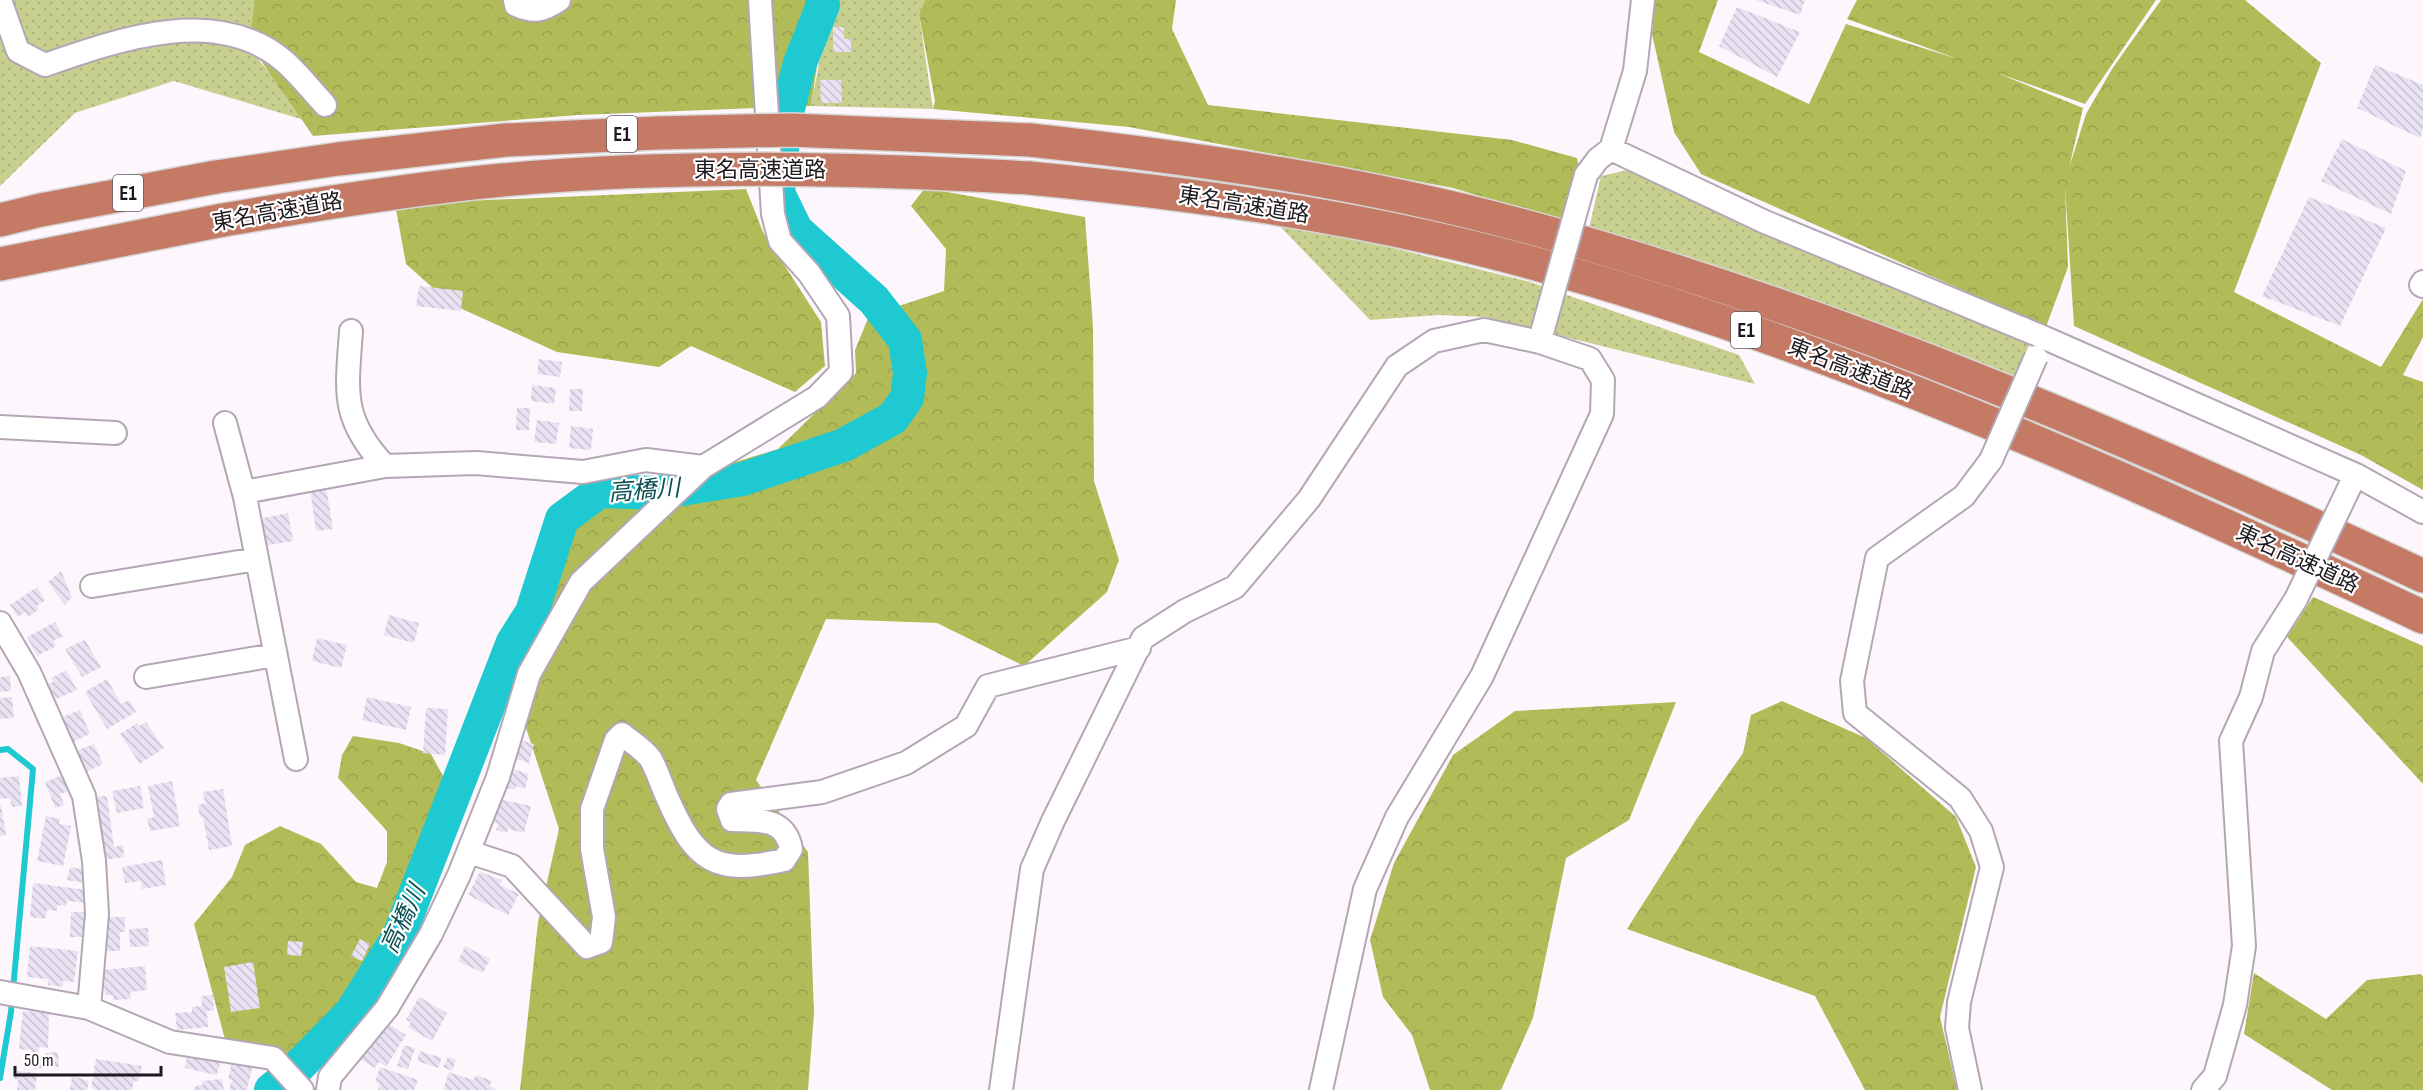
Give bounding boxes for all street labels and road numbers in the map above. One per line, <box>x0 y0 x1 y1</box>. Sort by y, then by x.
road number: E1 <box>607 116 637 152</box>
street label: 東名高速道路 <box>694 157 826 184</box>
road number: E1 <box>113 175 143 211</box>
street label: 東名高速道路 <box>1176 182 1311 229</box>
street label: 東名高速道路 <box>210 188 345 237</box>
road number: E1 <box>1731 312 1761 348</box>
street label: 東名高速道路 <box>1784 333 1917 406</box>
street label: 東名高速道路 <box>2232 519 2363 599</box>

